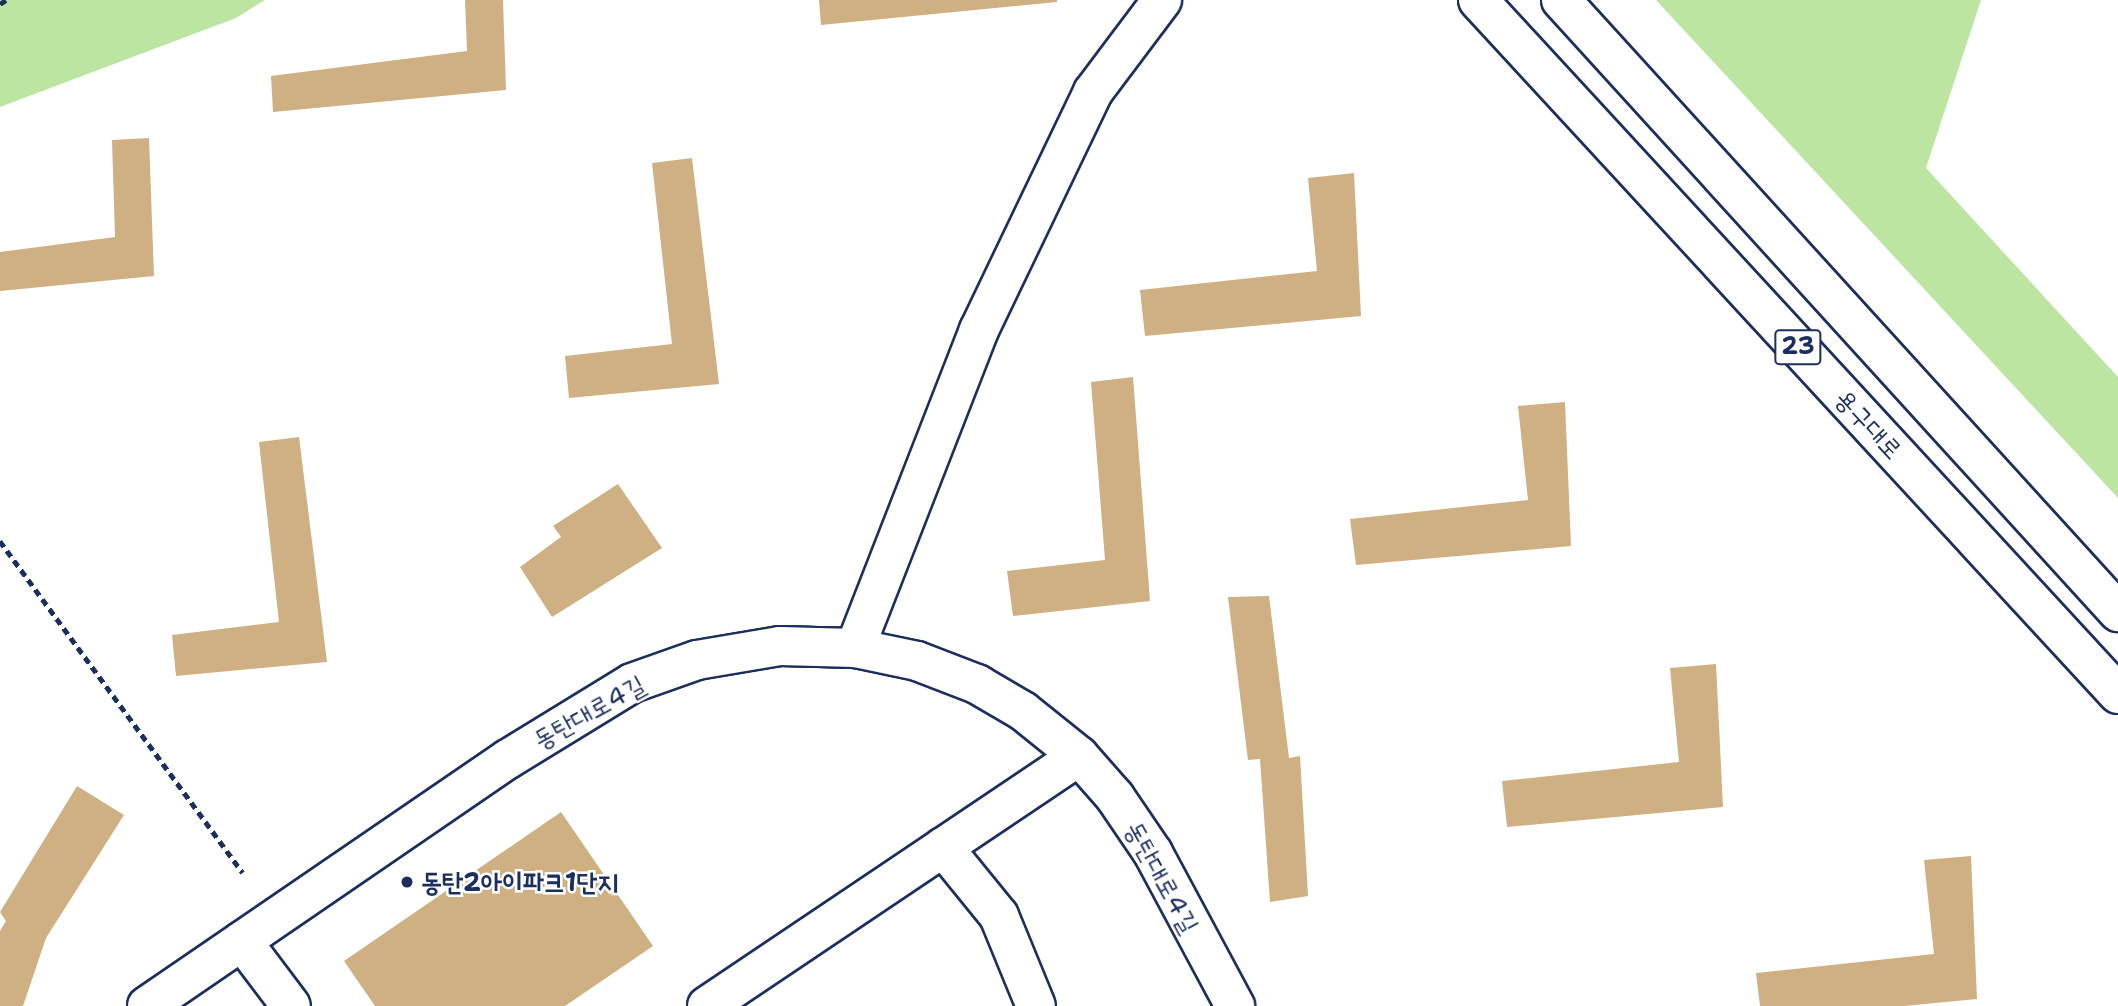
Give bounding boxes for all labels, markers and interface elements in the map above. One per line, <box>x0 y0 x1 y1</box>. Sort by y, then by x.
road number: 23 <box>1773 326 1822 368</box>
street label: 용구대로 <box>1829 383 1909 465</box>
street label: 동탄대로4길 <box>528 669 650 755</box>
street label: 동탄대로4길 <box>1119 816 1205 938</box>
place label: 동탄2아이파크1단지 <box>421 866 618 898</box>
marker: 동탄2아이파크1단지 <box>399 874 415 890</box>

